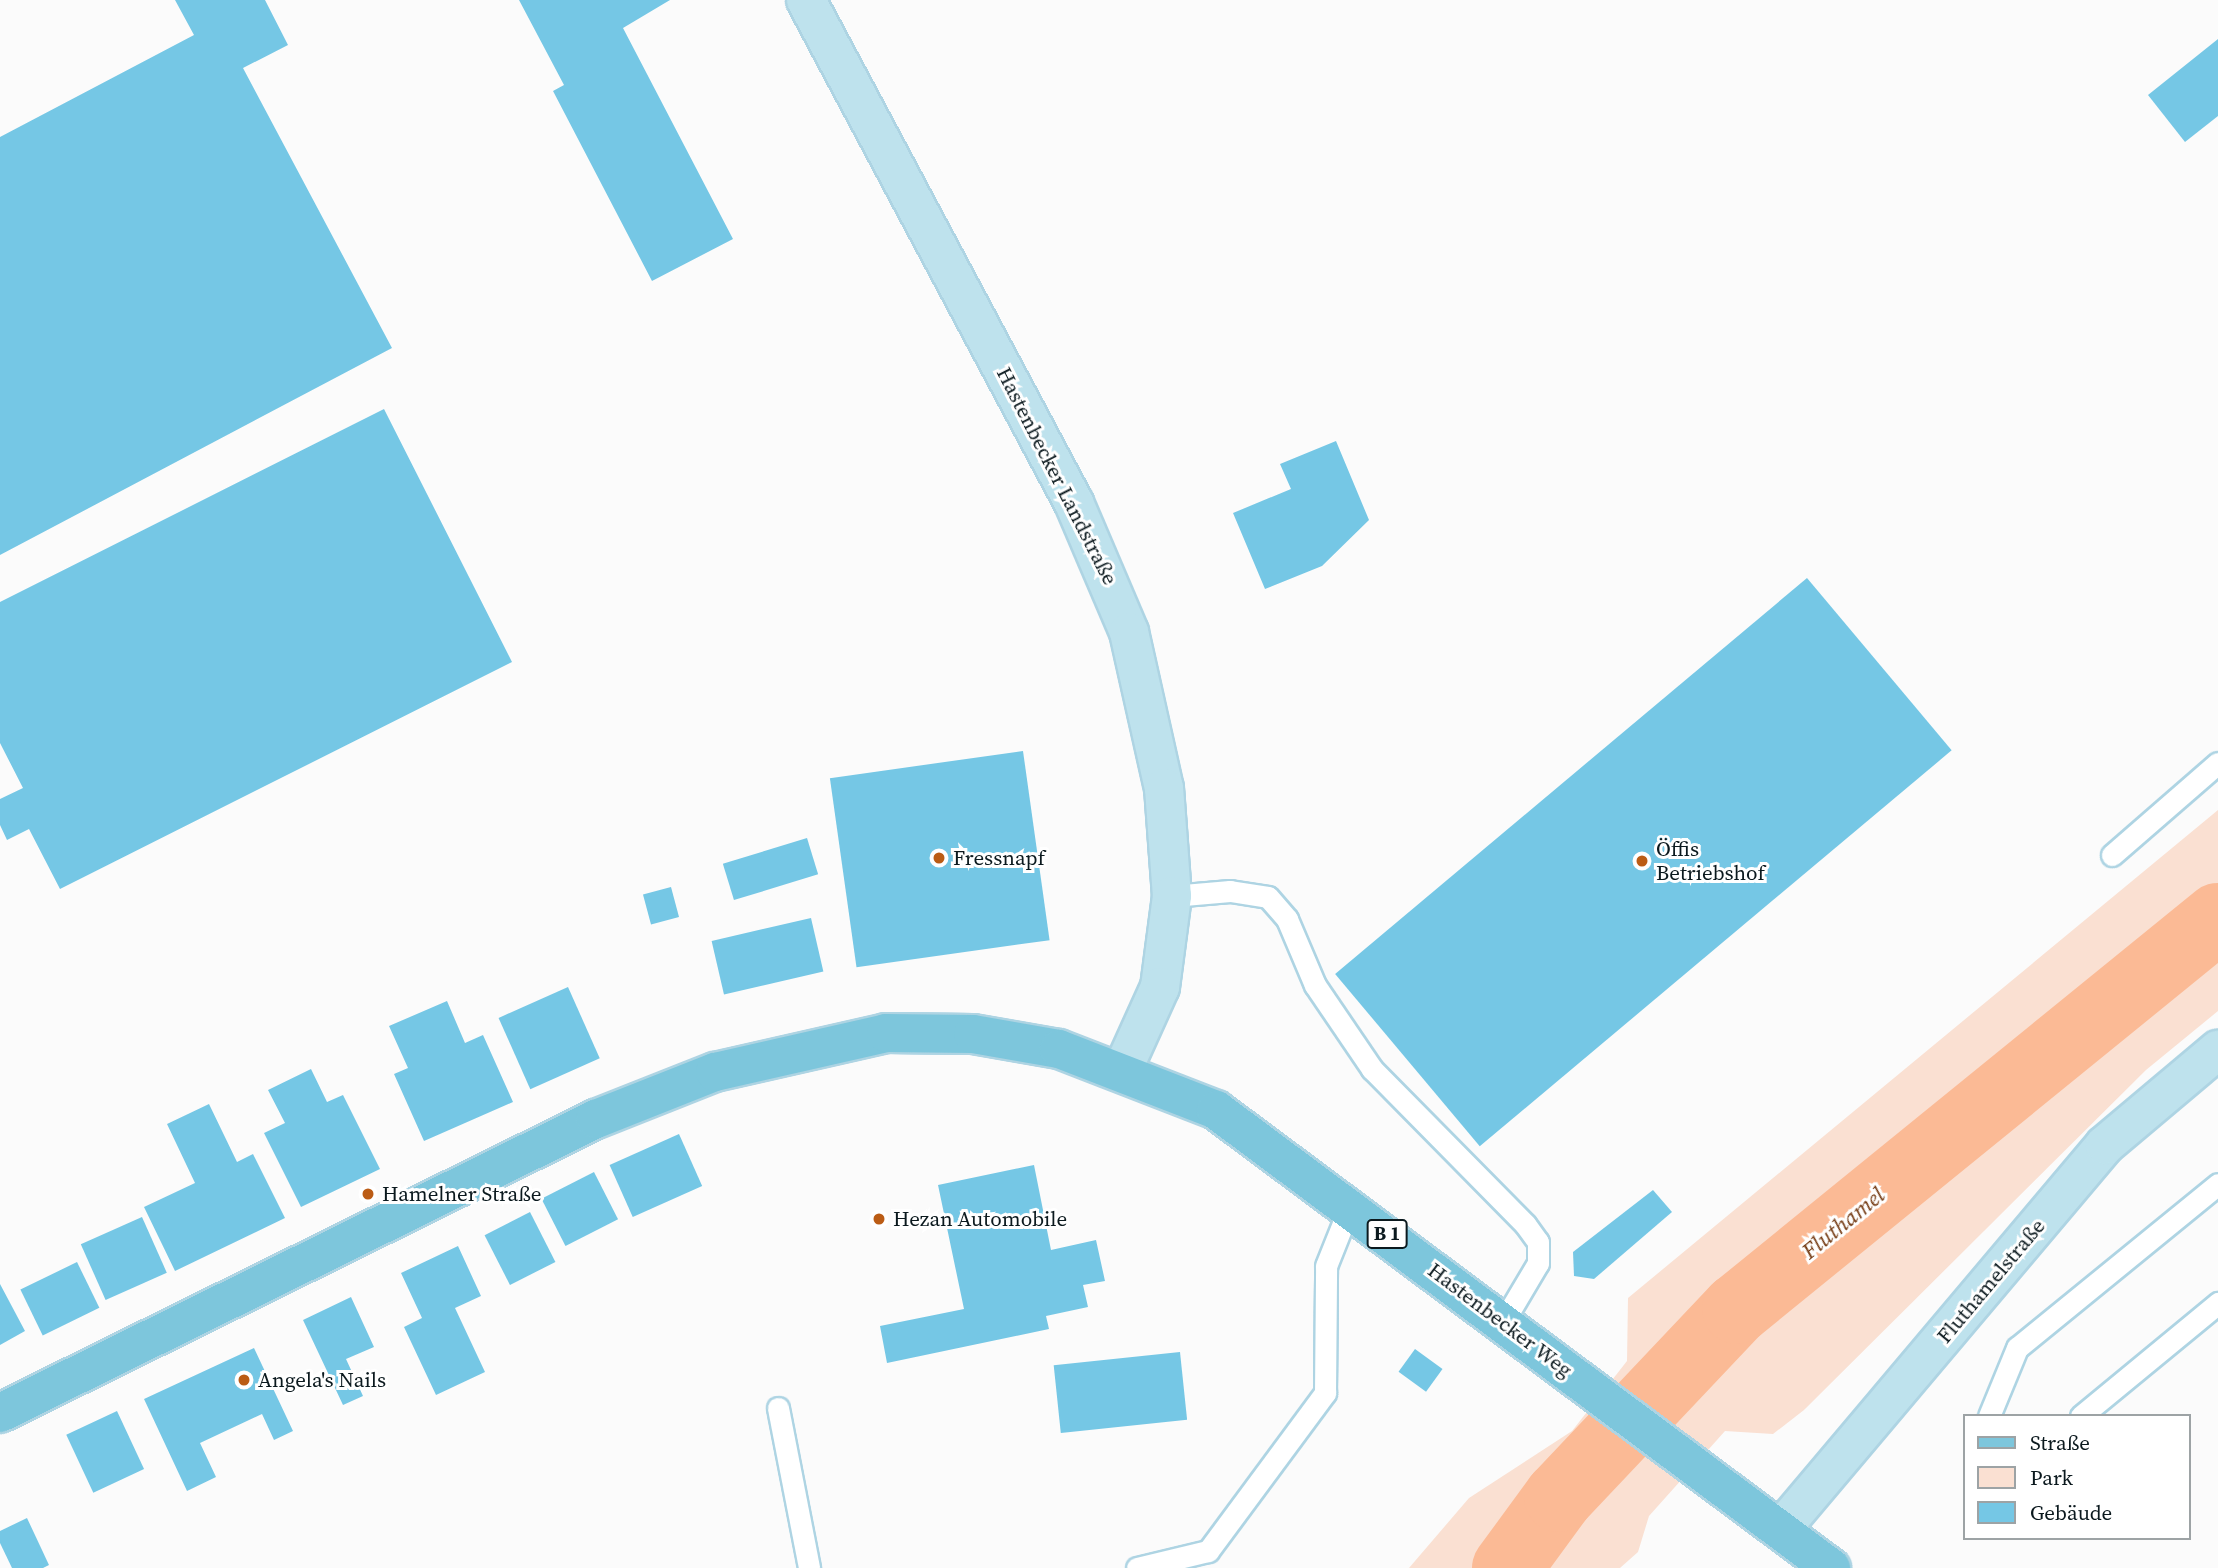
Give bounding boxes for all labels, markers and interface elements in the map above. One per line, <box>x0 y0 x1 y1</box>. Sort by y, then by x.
street label: Hastenbecker Landstraße <box>991 363 1123 589</box>
place label: Öffis Betriebshof <box>1656 836 1765 886</box>
place label: Fressnapf <box>953 845 1045 871</box>
marker: Fressnapf <box>931 850 947 866</box>
marker: Öffis Betriebshof <box>1634 853 1650 869</box>
place label: Hamelner Straße <box>382 1181 541 1207</box>
water label: Fluthamel <box>1796 1181 1890 1265</box>
marker: Hamelner Straße <box>360 1186 376 1202</box>
place label: Hezan Automobile <box>893 1206 1067 1232</box>
marker: Hezan Automobile <box>871 1211 887 1227</box>
street label: Fluthamelstraße <box>1932 1214 2050 1348</box>
road number: B 1 <box>1366 1218 1408 1250</box>
street label: Hastenbecker Weg <box>1423 1257 1577 1383</box>
place label: Angela's Nails <box>258 1367 386 1393</box>
marker: Angela's Nails <box>236 1372 252 1388</box>
legend <box>1962 1414 2190 1540</box>
text: Straße <box>2030 1428 2090 1457</box>
text: Park <box>2030 1463 2073 1492</box>
text: Gebäude <box>2030 1498 2112 1527</box>

